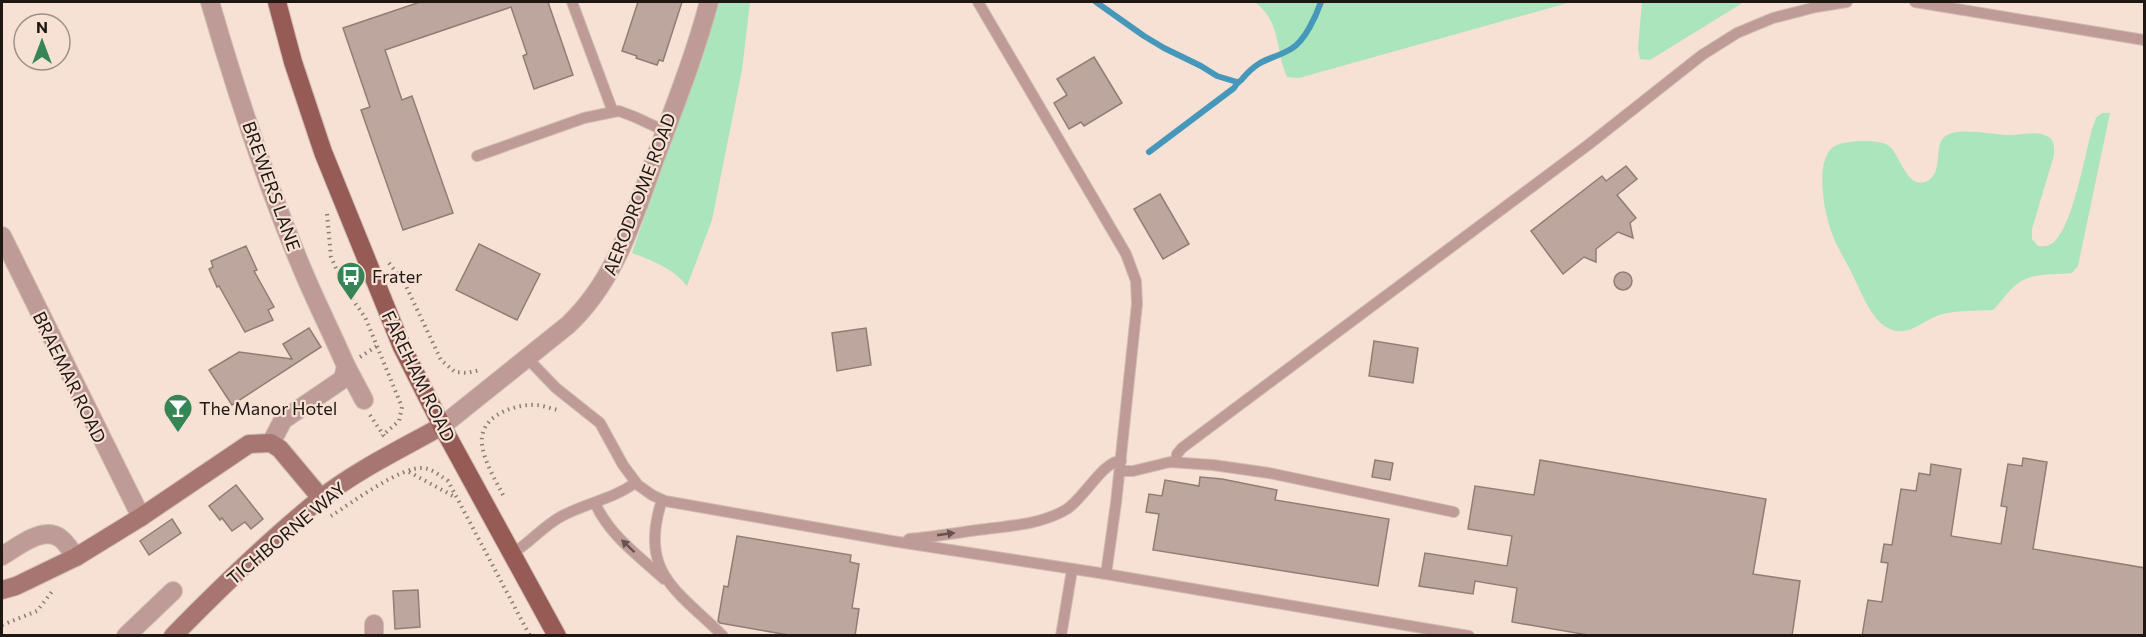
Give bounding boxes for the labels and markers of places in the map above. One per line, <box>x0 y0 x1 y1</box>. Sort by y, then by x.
bus stop icon: Frater <box>335 260 367 302</box>
place label: Frater <box>372 265 422 287</box>
bar icon: The Manor Hotel <box>162 392 194 434</box>
place label: The Manor Hotel <box>199 397 337 419</box>

